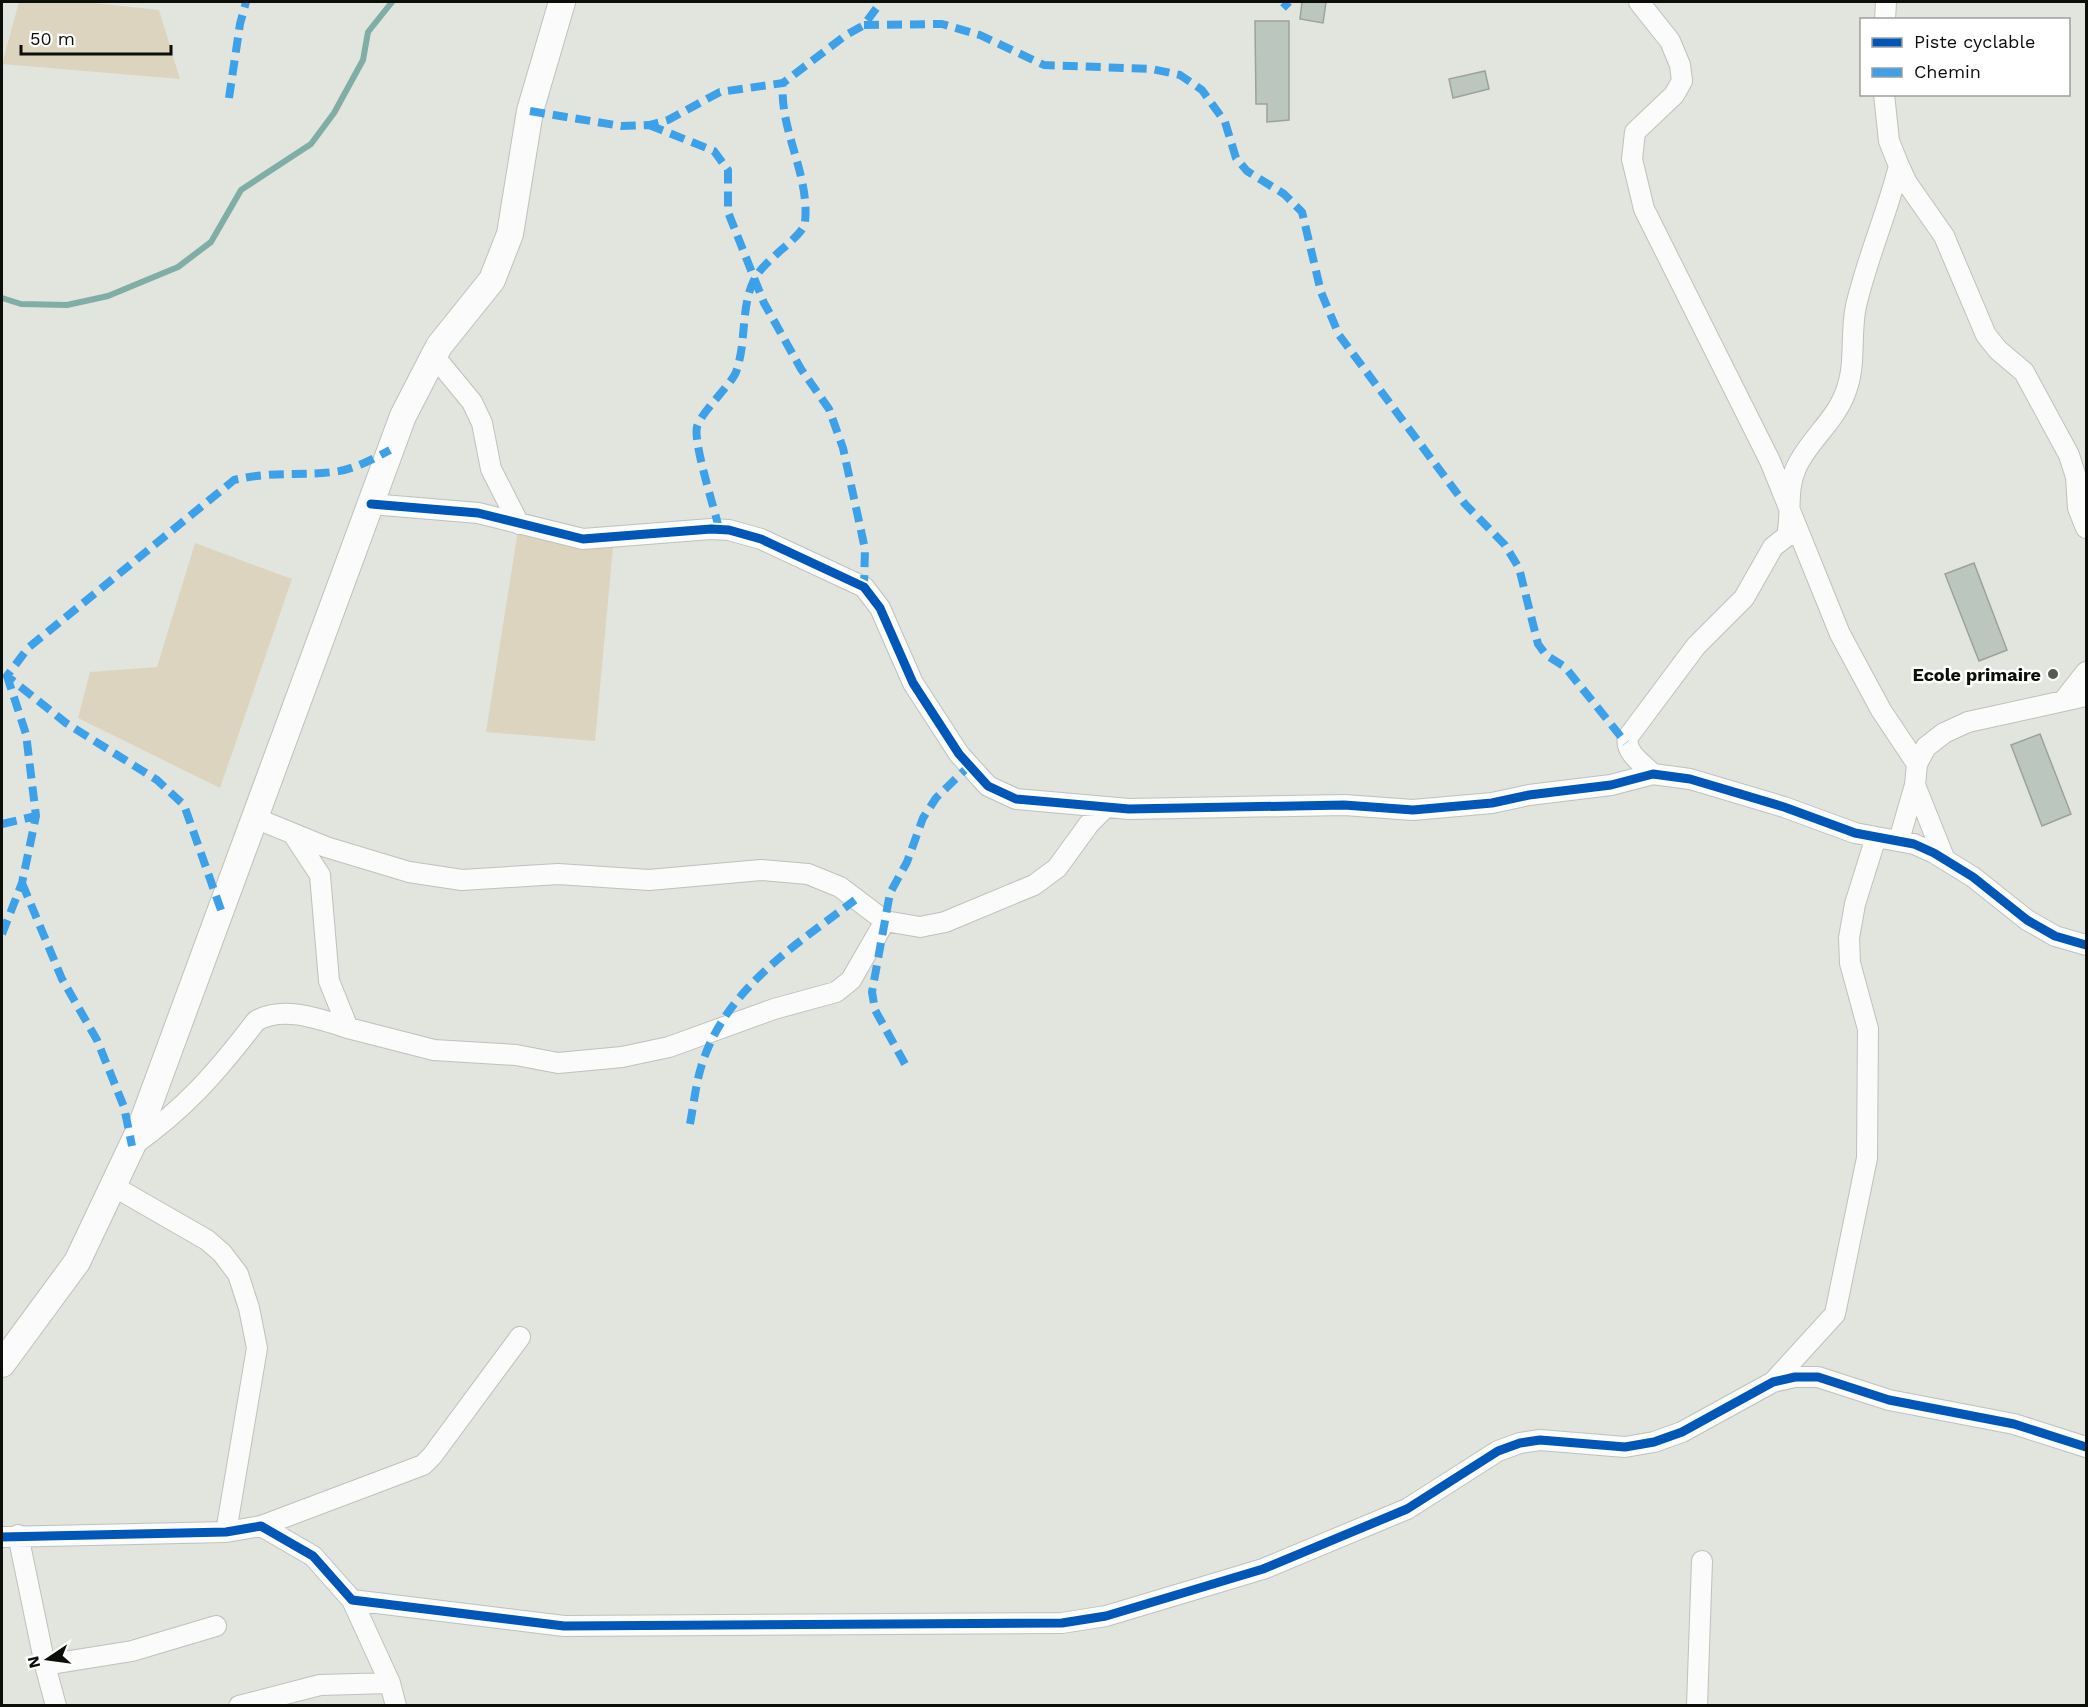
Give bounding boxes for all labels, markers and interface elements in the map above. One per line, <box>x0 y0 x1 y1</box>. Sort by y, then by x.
scale bar <box>21 18 171 56</box>
legend <box>1860 18 2070 96</box>
text: 50 m <box>30 28 75 49</box>
text: Piste cyclable <box>1914 31 2035 52</box>
text: Chemin <box>1914 61 1981 82</box>
place label: Ecole primaire <box>1912 664 2041 685</box>
marker: Ecole primaire <box>2046 667 2060 681</box>
north arrow <box>18 1629 78 1689</box>
text: N <box>23 1654 44 1670</box>

